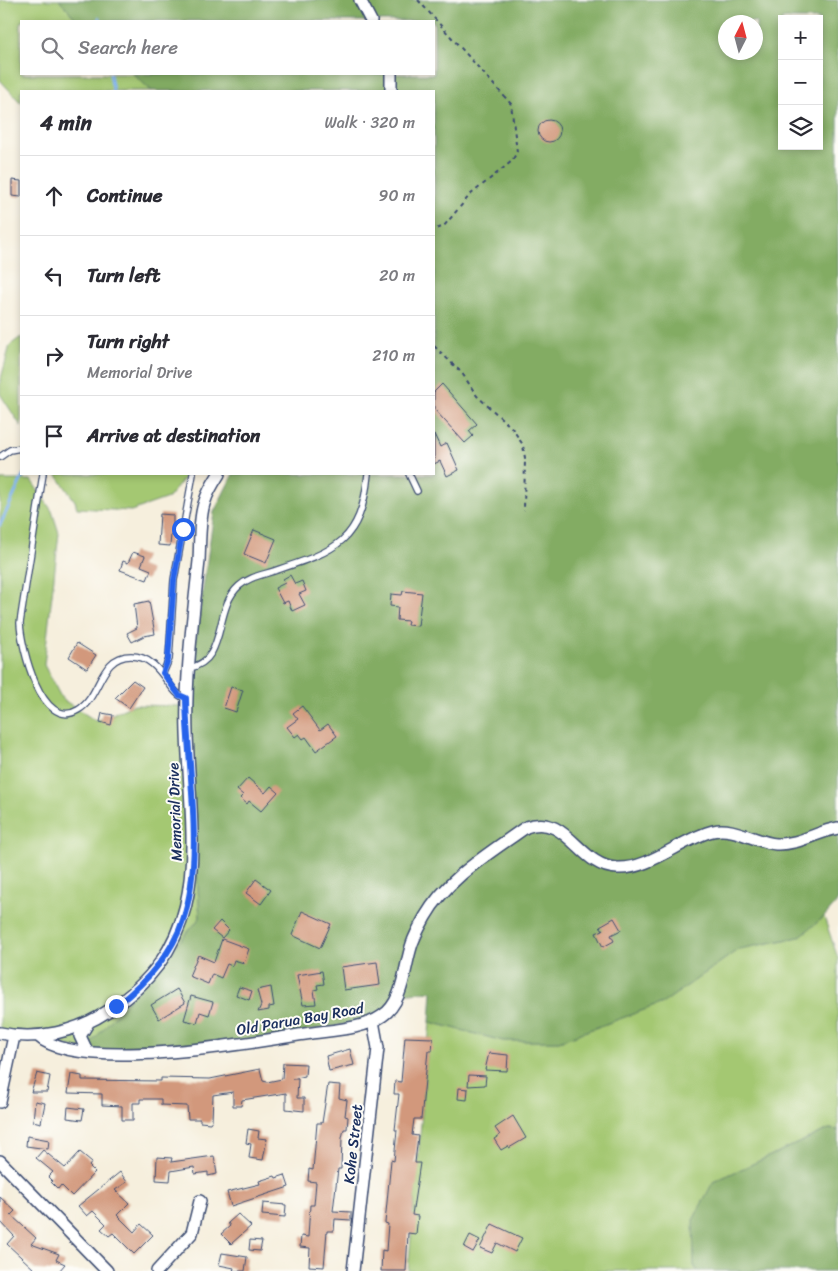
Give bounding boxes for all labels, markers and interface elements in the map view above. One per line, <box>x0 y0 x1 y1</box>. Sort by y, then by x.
north arrow <box>718 15 763 60</box>
map controls <box>778 15 823 150</box>
button: + <box>778 15 823 60</box>
search box <box>20 20 435 75</box>
text: Search here <box>78 31 178 64</box>
icon: search <box>38 34 66 62</box>
button: − <box>778 60 823 105</box>
text: 4 min <box>40 104 92 142</box>
button: layers <box>778 105 823 150</box>
text: Walk · 320 m <box>324 108 415 137</box>
text: Continue <box>87 179 163 212</box>
text: 90 m <box>379 181 415 210</box>
icon: ahead <box>40 182 68 210</box>
text: Turn left <box>87 259 160 292</box>
text: 20 m <box>379 261 415 290</box>
icon: left <box>40 262 68 290</box>
text: Turn right <box>87 325 169 358</box>
text: 210 m <box>372 341 415 370</box>
icon: right <box>40 342 68 370</box>
text: Memorial Drive <box>87 358 192 387</box>
text: Arrive at destination <box>87 419 260 452</box>
icon: arrive <box>40 422 68 450</box>
route start <box>172 518 195 541</box>
street label: Memorial Drive <box>160 762 190 862</box>
route end <box>105 995 128 1018</box>
street label: Old Parua Bay Road <box>234 995 367 1043</box>
street label: Kohe Street <box>336 1103 370 1185</box>

